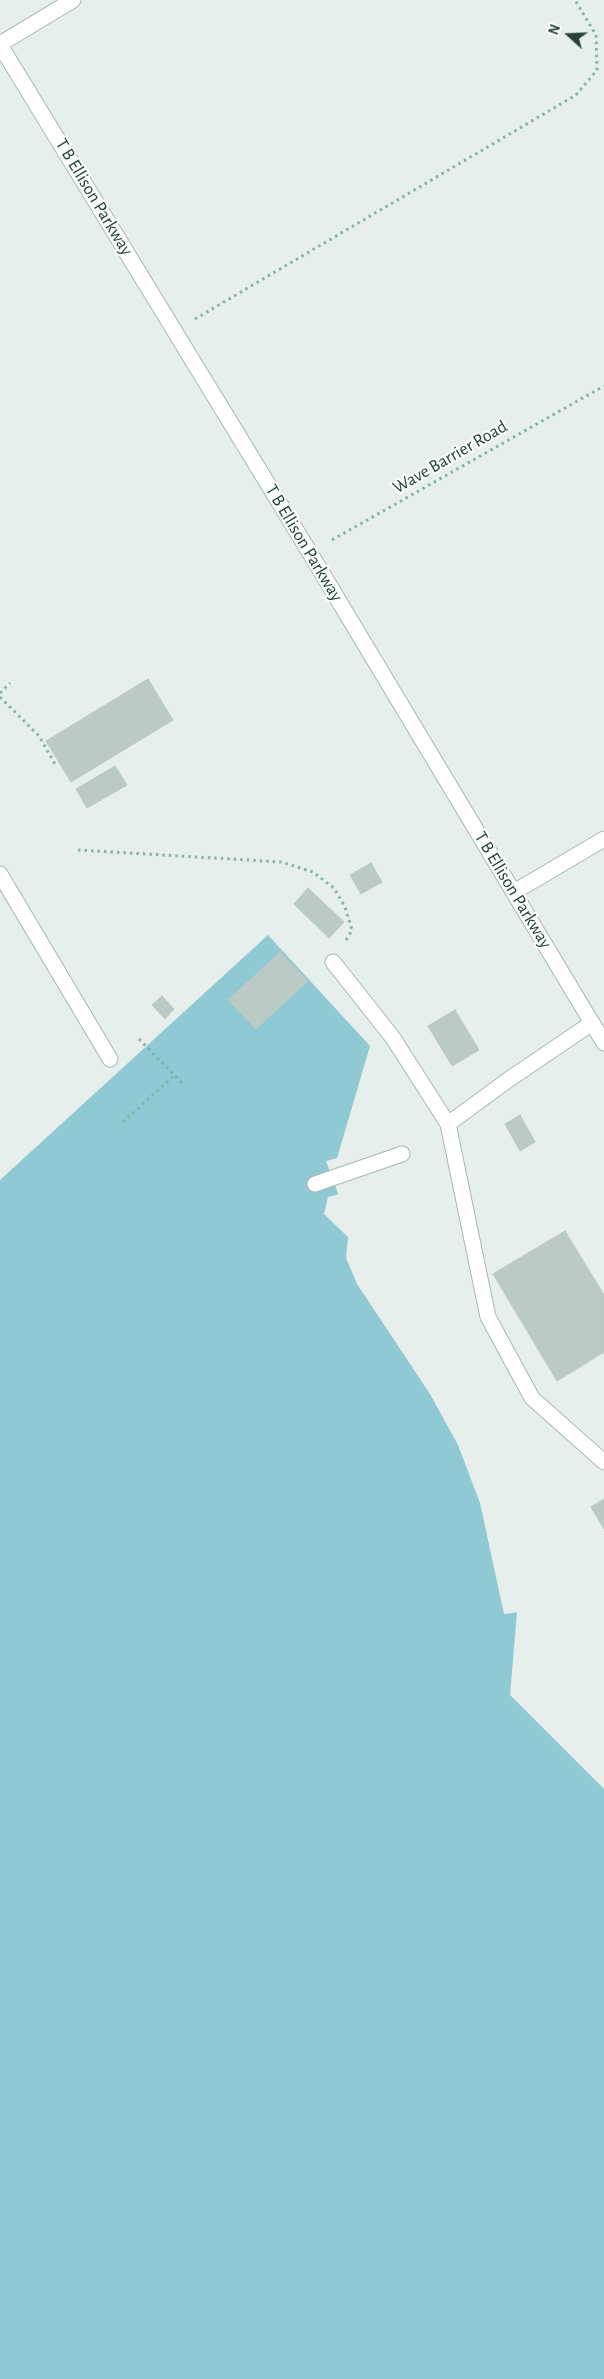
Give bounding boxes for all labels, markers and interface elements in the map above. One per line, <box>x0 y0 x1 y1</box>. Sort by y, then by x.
north arrow <box>544 10 594 60</box>
text: N <box>547 23 563 37</box>
street label: T B Ellison Parkway <box>51 135 137 259</box>
street label: Wave Barrier Road <box>389 416 511 498</box>
street label: T B Ellison Parkway <box>261 481 347 605</box>
street label: T B Ellison Parkway <box>470 828 556 952</box>

